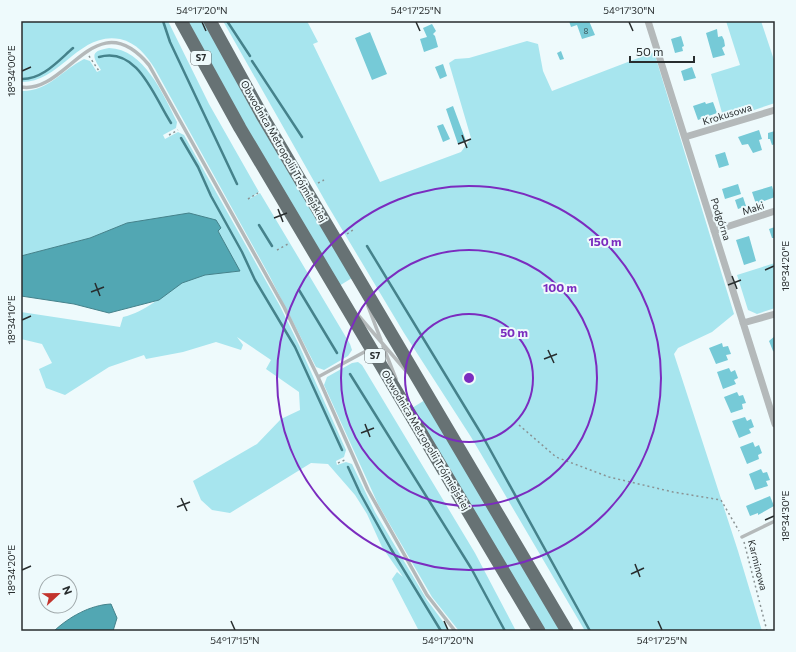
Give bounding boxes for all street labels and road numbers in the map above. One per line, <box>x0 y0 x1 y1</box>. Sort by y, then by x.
road number: S7 <box>191 51 211 65</box>
street label: Obwodnica Metropolii Trójmiejskiej <box>238 78 330 224</box>
street label: Krokusowa <box>701 101 753 127</box>
street label: Podgórna <box>708 196 734 242</box>
street label: Maki <box>740 199 766 217</box>
road number: S7 <box>365 349 385 363</box>
street label: Obwodnica Metropolii Trójmiejskiej <box>379 368 473 512</box>
street label: Karminowa <box>746 538 770 592</box>

